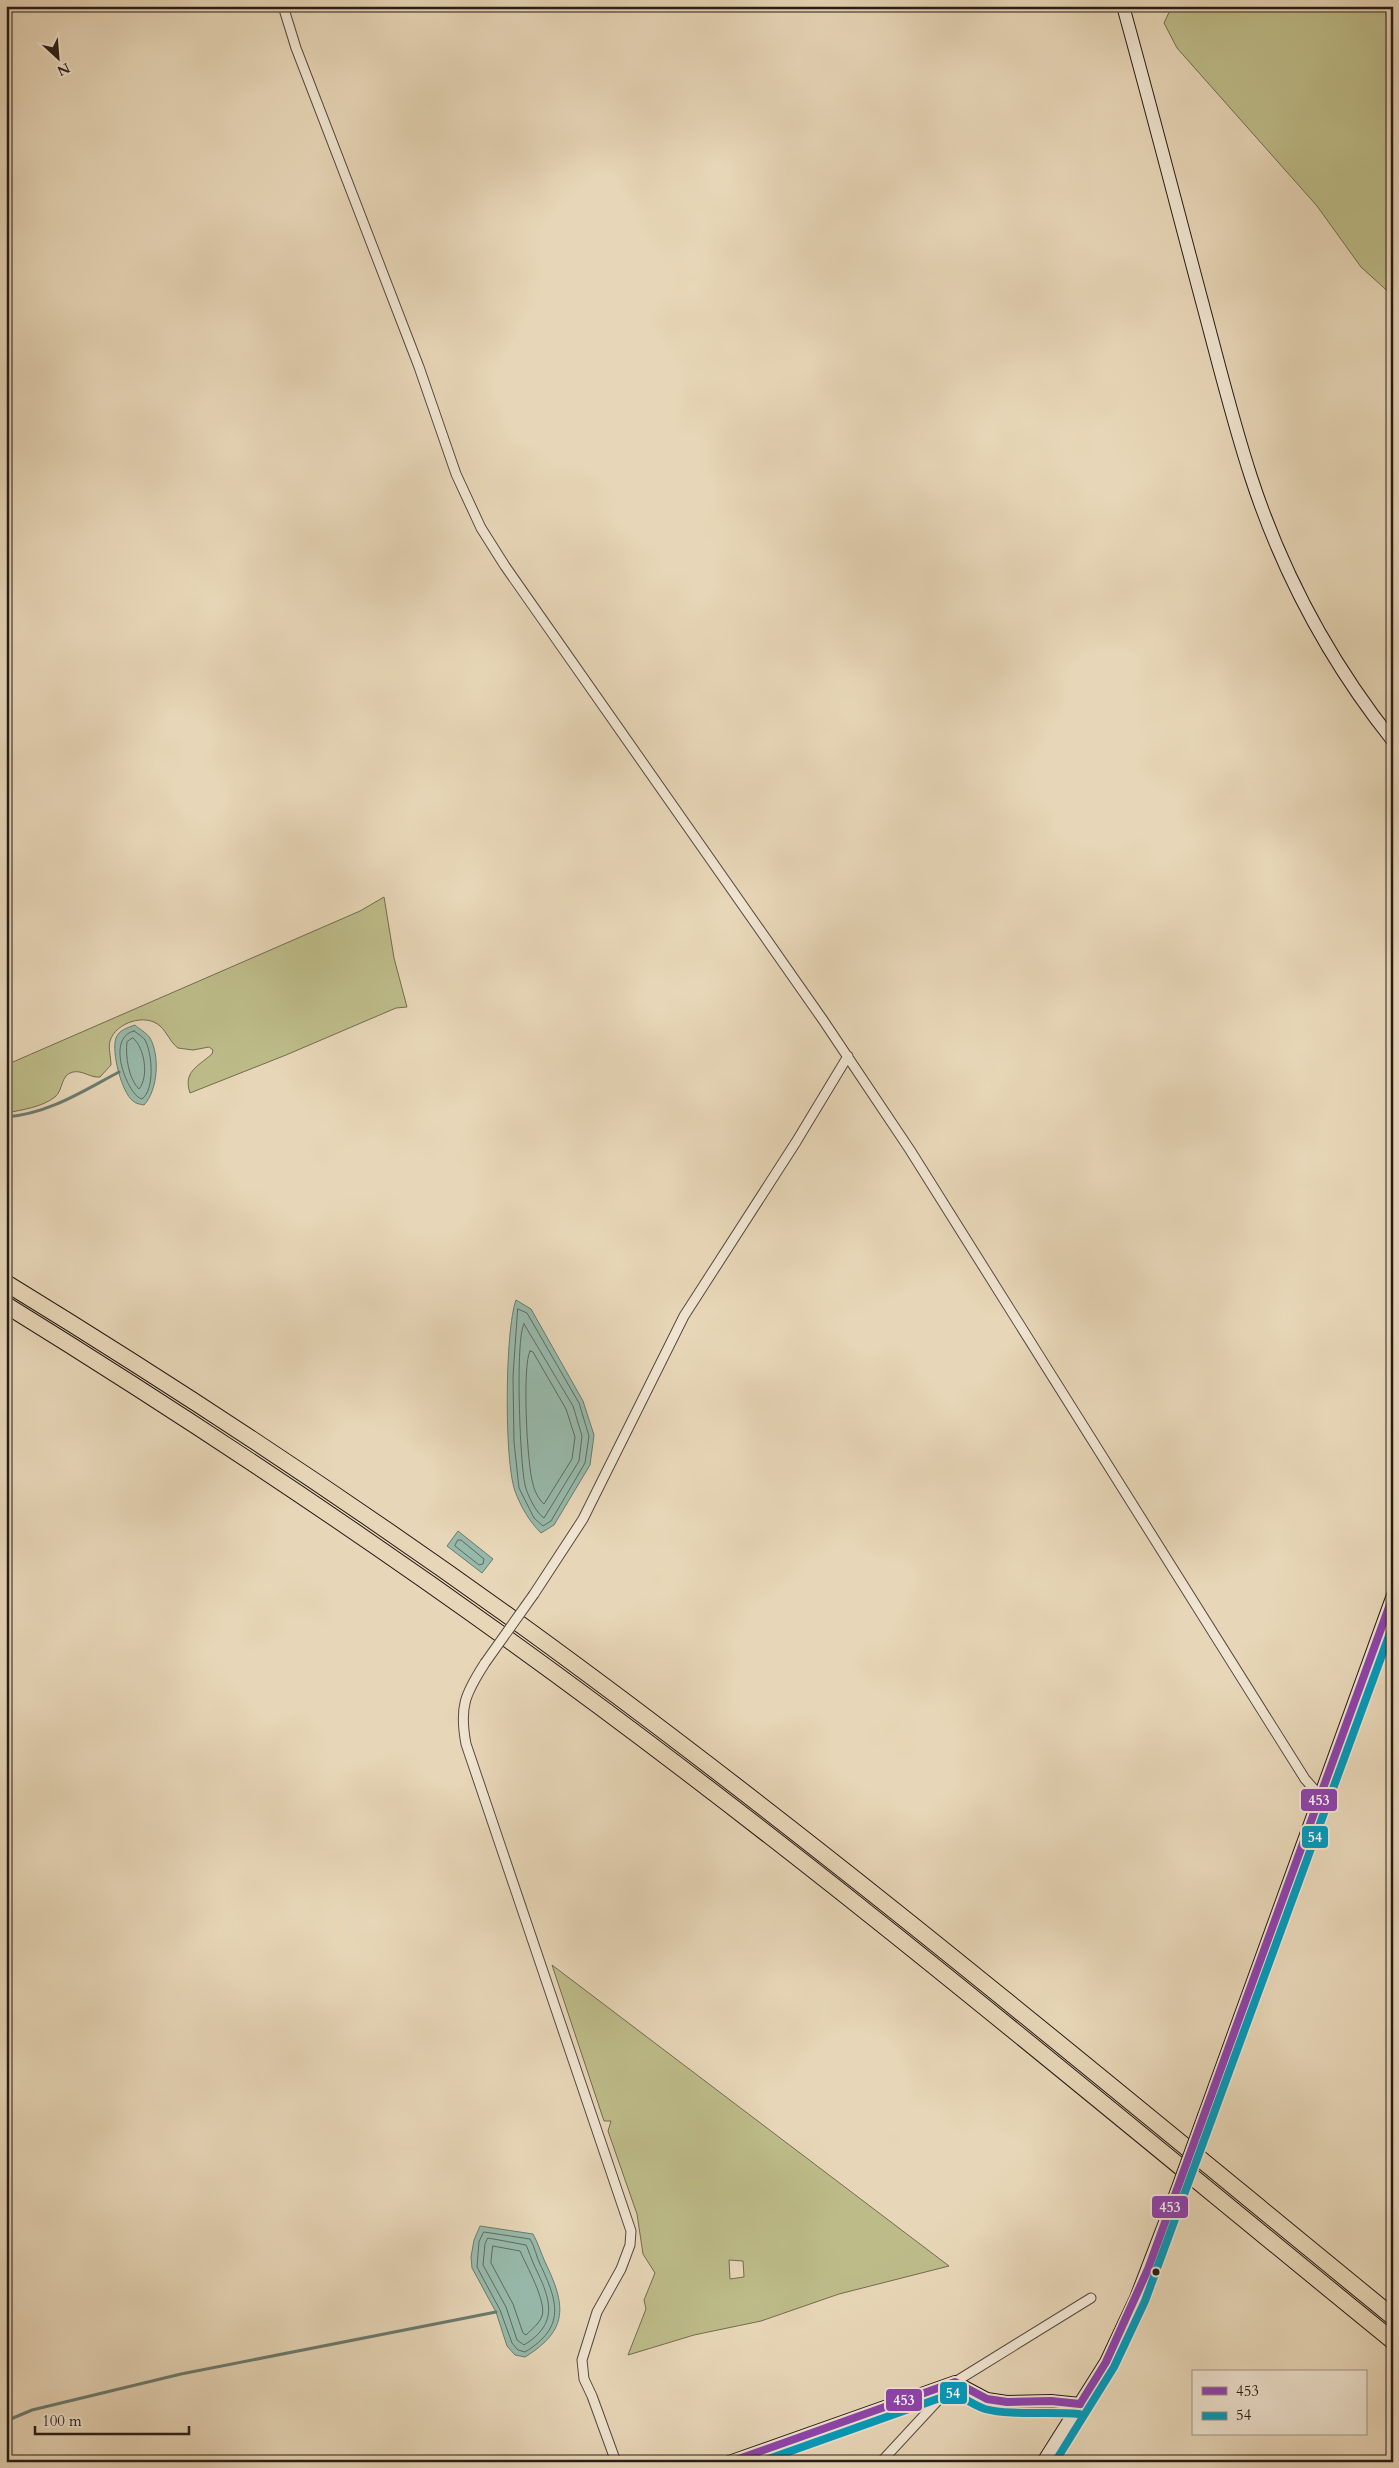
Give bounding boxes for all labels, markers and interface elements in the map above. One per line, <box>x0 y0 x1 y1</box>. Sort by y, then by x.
north arrow <box>32 32 82 82</box>
text: N <box>54 58 73 80</box>
line badge: 453 <box>1300 1788 1338 1812</box>
text: 453 <box>1308 1791 1330 1810</box>
line badge: 54 <box>1301 1825 1329 1849</box>
text: 54 <box>1308 1828 1322 1847</box>
line badge: 453 <box>1151 2195 1189 2219</box>
text: 453 <box>1159 2198 1181 2217</box>
unlabelled marker <box>1151 2267 1161 2277</box>
legend <box>1192 2370 1366 2436</box>
line badge: 54 <box>939 2381 968 2405</box>
text: 453 <box>1236 2381 1259 2401</box>
text: 54 <box>946 2384 960 2403</box>
line badge: 453 <box>885 2388 923 2412</box>
text: 453 <box>893 2391 915 2410</box>
scale bar <box>35 2403 189 2435</box>
text: 54 <box>1236 2405 1252 2425</box>
text: 100 m <box>42 2411 82 2431</box>

